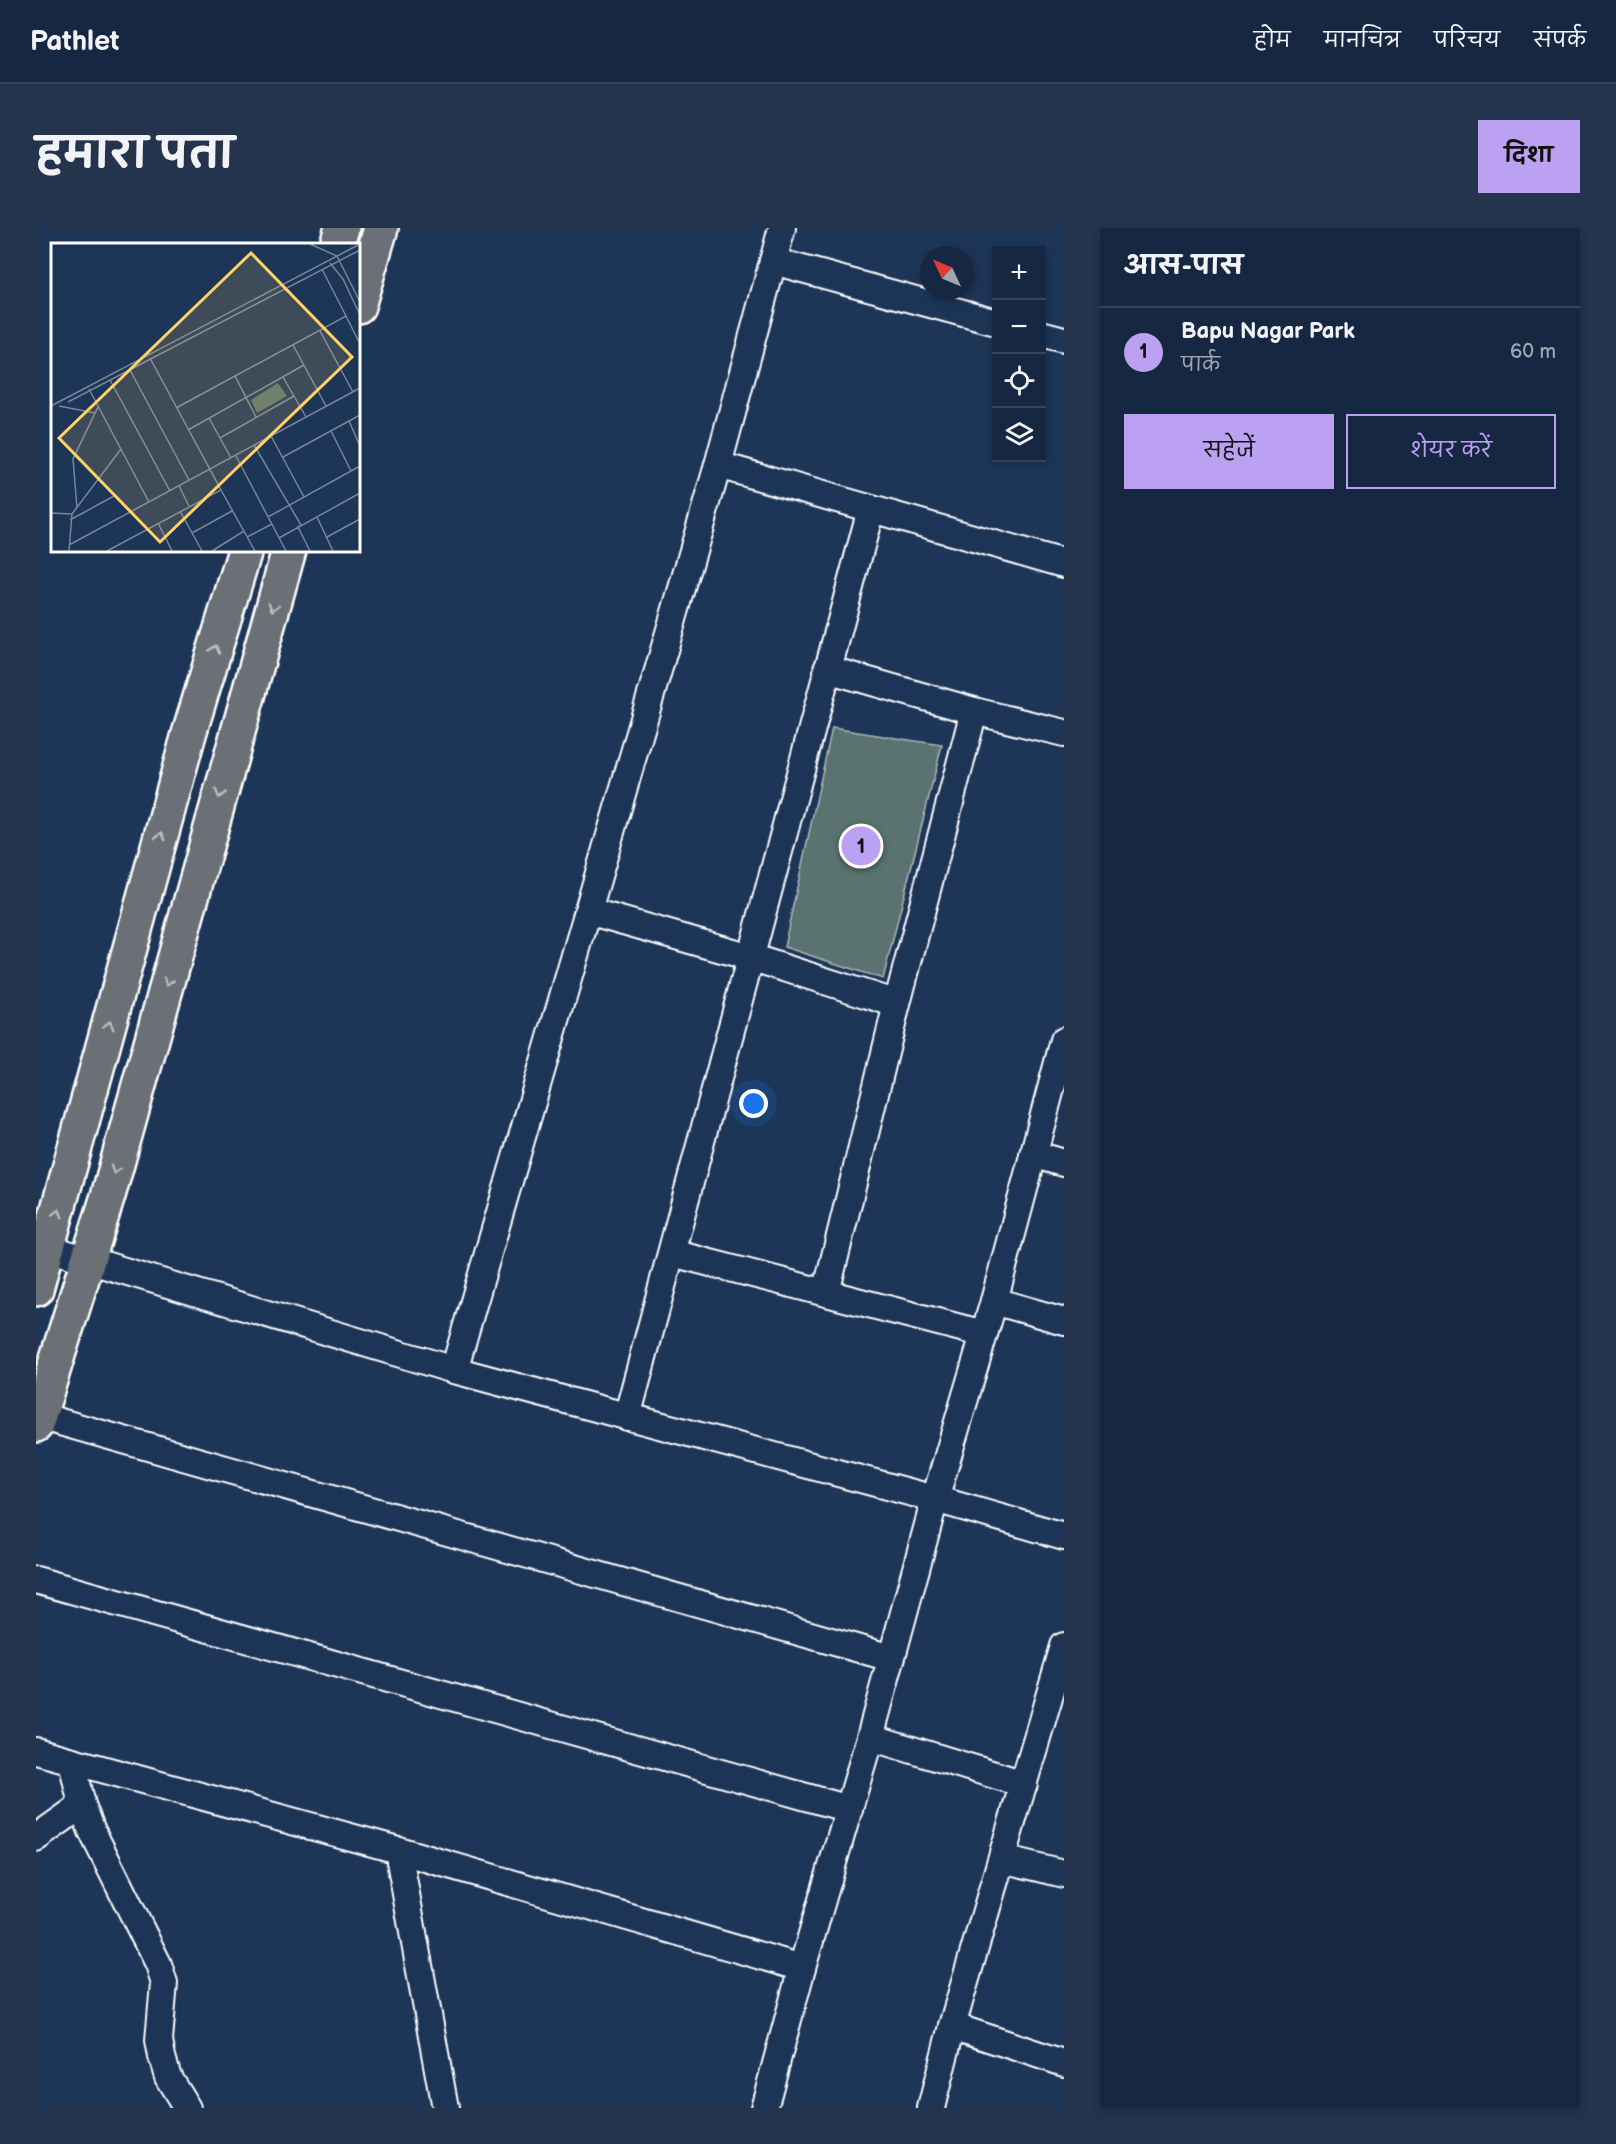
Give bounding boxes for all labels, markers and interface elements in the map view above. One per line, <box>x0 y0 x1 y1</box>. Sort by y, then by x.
text: Pathlet <box>30 25 119 58</box>
text: होम <box>1254 28 1291 53</box>
text: मानचित्र <box>1324 28 1401 53</box>
text: परिचय <box>1434 28 1500 53</box>
text: संपर्क <box>1533 28 1586 53</box>
button: दिशा <box>1478 120 1580 193</box>
text: हमारा पता <box>36 129 234 180</box>
inset map <box>51 243 360 552</box>
north arrow <box>920 246 974 300</box>
map controls <box>992 246 1046 462</box>
button: + <box>992 246 1046 300</box>
text: आस-पास <box>1124 251 1243 282</box>
button: − <box>992 300 1046 354</box>
text: Bapu Nagar Park <box>1181 318 1355 345</box>
text: 1 <box>1139 340 1148 364</box>
text: 60 m <box>1510 340 1556 364</box>
text: पार्क <box>1181 353 1220 377</box>
button: locate <box>992 354 1046 408</box>
button: layers <box>992 408 1046 462</box>
button: सहेजें <box>1124 414 1334 489</box>
button: शेयर करें <box>1346 414 1556 489</box>
one-way arrow <box>268 601 280 612</box>
one-way arrow <box>208 644 220 655</box>
one-way arrow <box>215 789 227 799</box>
pin: 1 <box>842 824 880 868</box>
one-way arrow <box>154 832 166 842</box>
one-way arrow <box>162 977 175 987</box>
one-way arrow <box>102 1020 115 1030</box>
your location <box>739 1089 768 1118</box>
one-way arrow <box>110 1164 122 1175</box>
one-way arrow <box>51 1208 63 1218</box>

